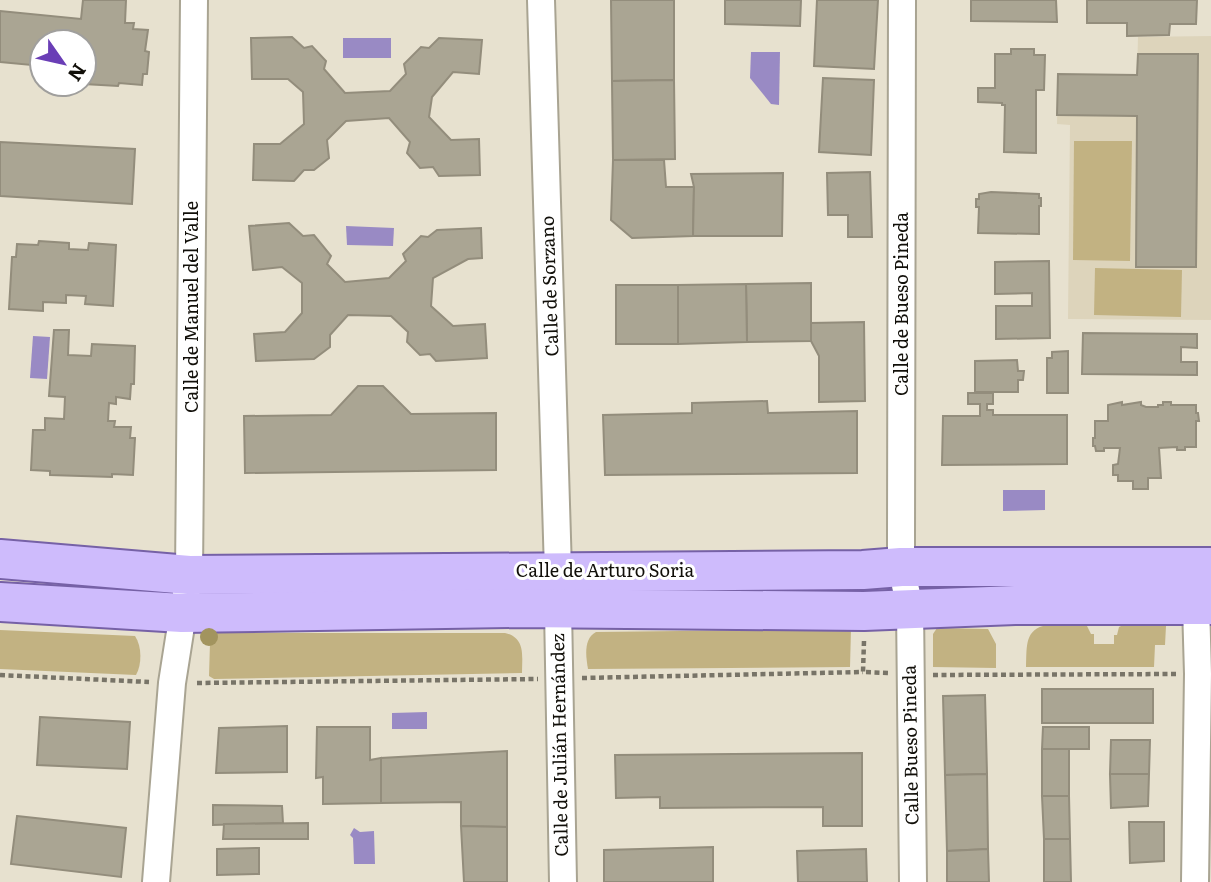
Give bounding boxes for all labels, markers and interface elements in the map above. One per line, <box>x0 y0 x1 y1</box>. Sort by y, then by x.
north arrow <box>28 28 98 98</box>
text: N <box>62 59 94 88</box>
street label: Calle de Manuel del Valle <box>177 201 204 413</box>
street label: Calle de Bueso Pineda <box>887 212 914 396</box>
street label: Calle de Sorzano <box>533 215 564 357</box>
street label: Calle de Arturo Soria <box>516 556 695 583</box>
street label: Calle de Julián Hernández <box>543 633 574 857</box>
street label: Calle Bueso Pineda <box>895 664 924 825</box>

